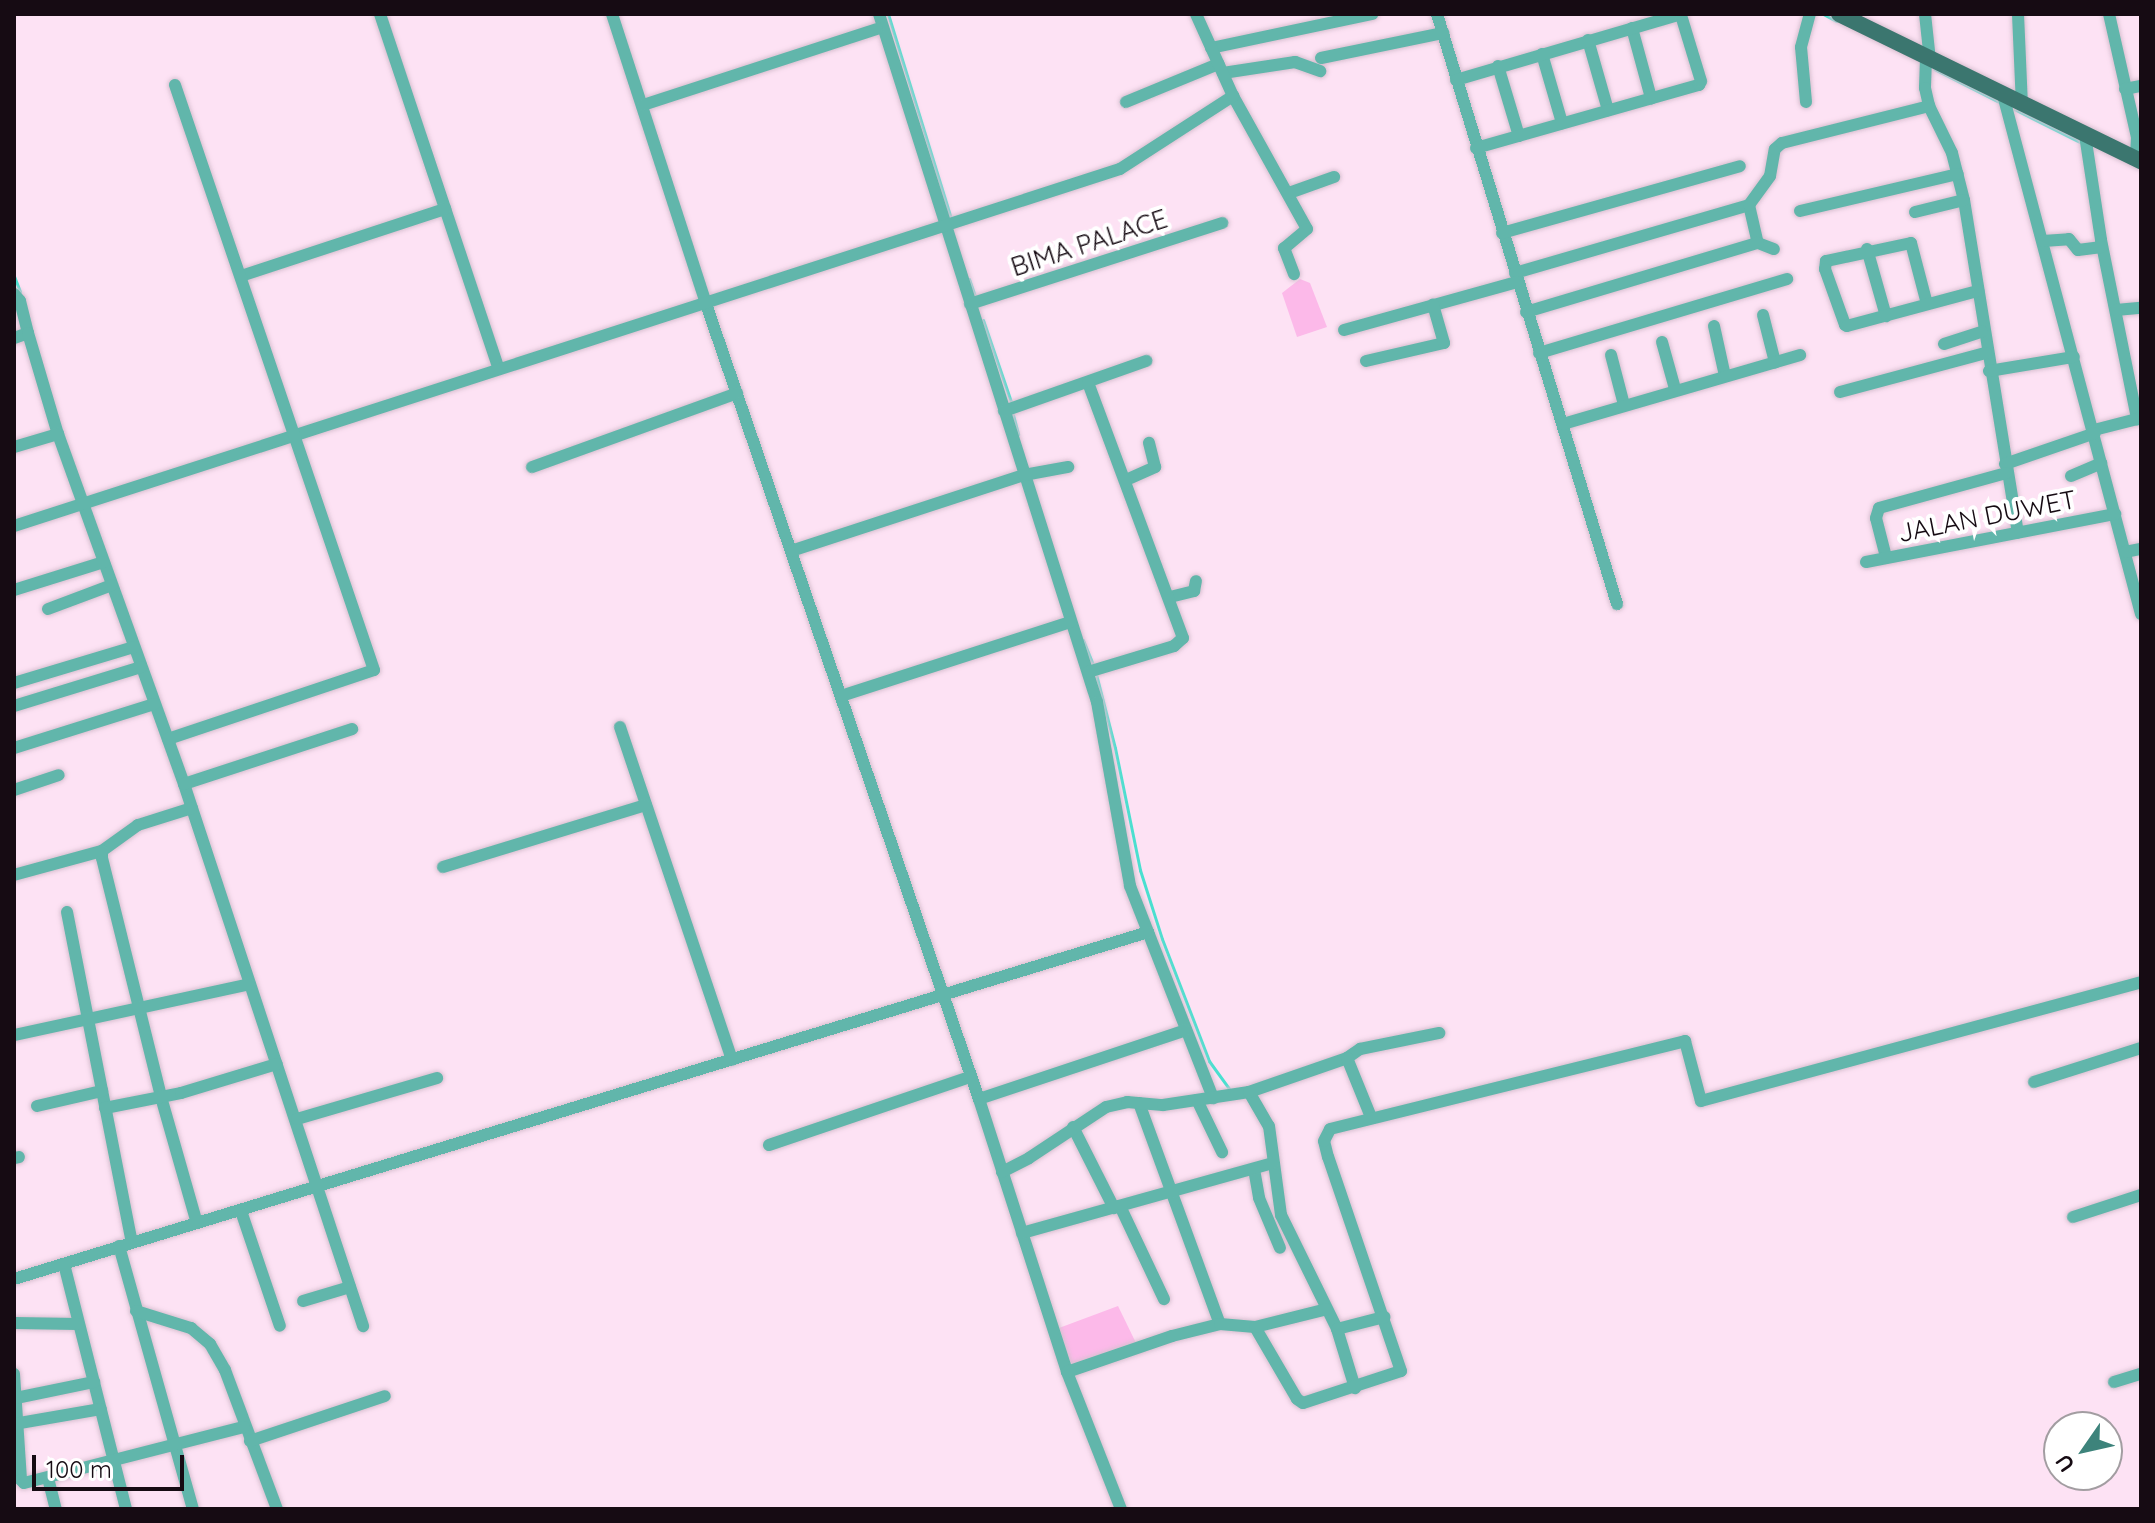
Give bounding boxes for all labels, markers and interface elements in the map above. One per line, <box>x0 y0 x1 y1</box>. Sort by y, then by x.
street label: BIMA PALACE <box>1007 203 1171 283</box>
street label: JALAN DUWET <box>1895 483 2079 549</box>
north arrow <box>2043 1411 2123 1491</box>
scale bar <box>36 1439 188 1489</box>
text: U <box>2049 1449 2081 1478</box>
text: 100 m <box>46 1454 112 1484</box>

